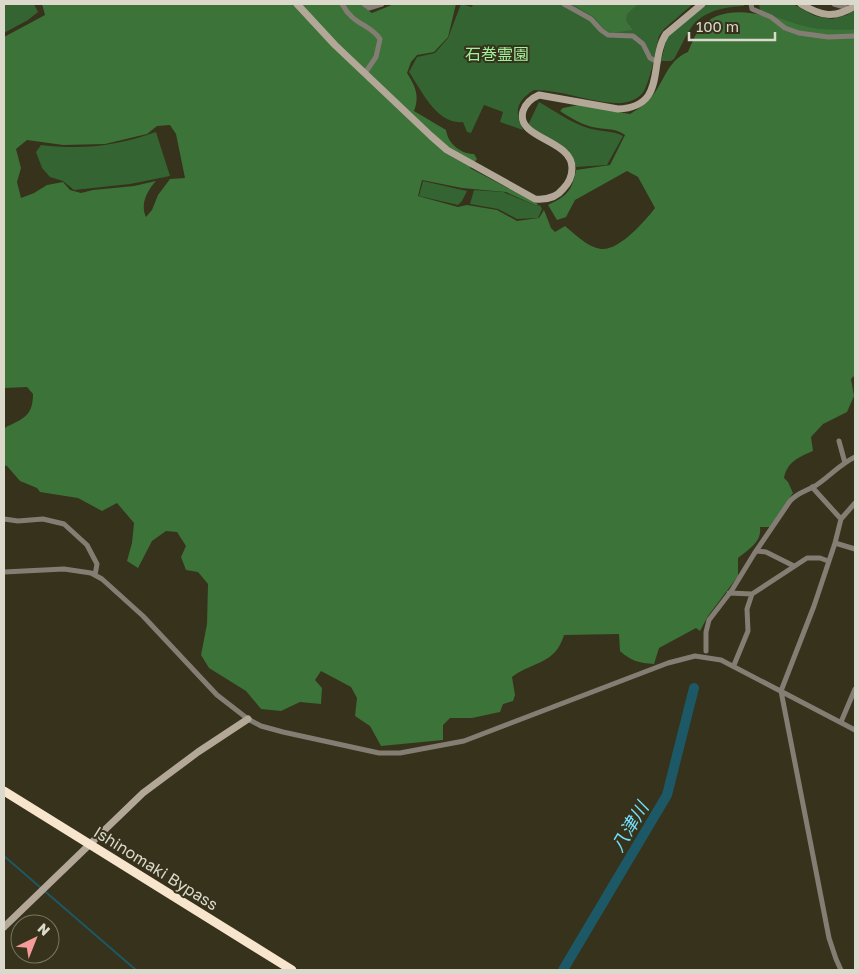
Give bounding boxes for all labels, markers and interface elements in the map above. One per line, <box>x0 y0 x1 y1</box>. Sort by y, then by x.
scale bar <box>689 10 775 42</box>
text: 100 m <box>696 17 739 35</box>
park label: 石巻霊園 <box>465 44 529 64</box>
water label: 八津川 <box>606 796 654 855</box>
street label: Ishinomaki Bypass <box>90 822 222 914</box>
north arrow <box>10 914 60 964</box>
text: N <box>35 919 54 939</box>

